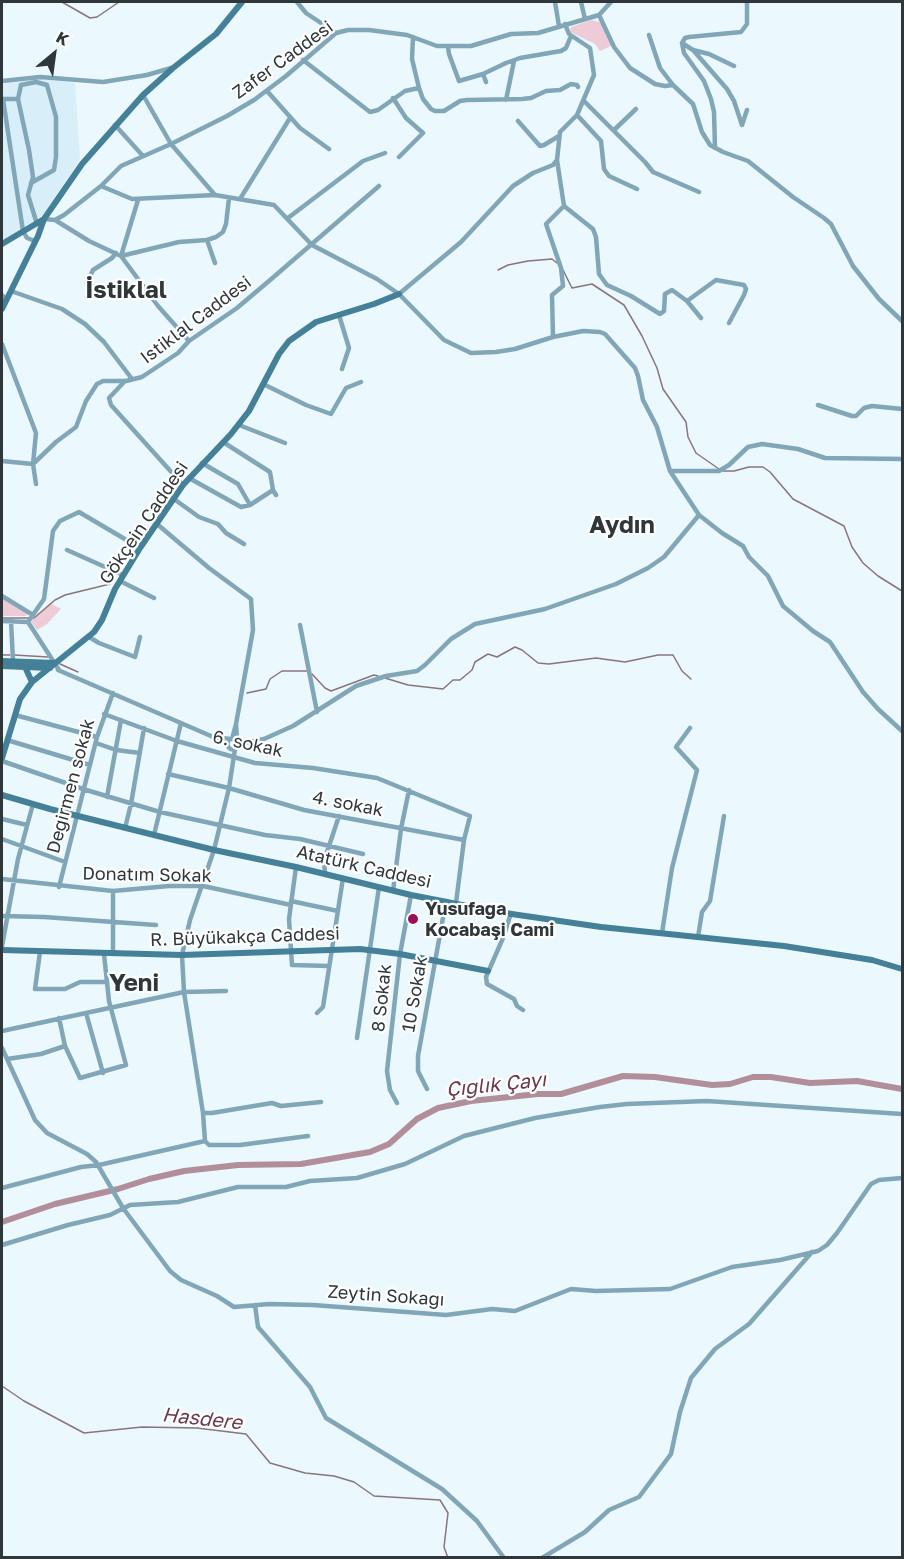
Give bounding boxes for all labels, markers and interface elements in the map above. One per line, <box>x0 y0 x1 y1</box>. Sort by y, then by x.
street label: Zafer Caddesi <box>229 16 337 104</box>
north arrow <box>24 24 84 84</box>
text: K <box>53 27 73 50</box>
street label: Istiklal Caddesi <box>136 271 256 369</box>
district label: İstiklal <box>85 276 167 304</box>
street label: Gökçein Caddesi <box>95 458 193 588</box>
district label: Aydın <box>589 511 655 539</box>
street label: Değirmen sokak <box>43 716 99 856</box>
street label: 6. sokak <box>211 726 285 762</box>
street label: 4. sokak <box>311 787 385 821</box>
street label: Atatürk Caddesi <box>295 841 433 893</box>
street label: Donatım Sokak <box>82 863 212 887</box>
place label: Yusufağa Kocabaşi Cami <box>425 898 554 940</box>
marker: Yusufağa Kocabaşi Cami <box>406 912 420 926</box>
street label: R. Büyükakça Caddesi <box>150 923 340 951</box>
street label: 10 Sokak <box>398 954 432 1034</box>
street label: 8 Sokak <box>368 963 396 1033</box>
district label: Yeni <box>109 969 159 997</box>
water label: Çığlık Çayı <box>445 1068 547 1102</box>
street label: Zeytin Sokağı <box>327 1281 445 1311</box>
water label: Hasdere <box>161 1403 243 1435</box>

